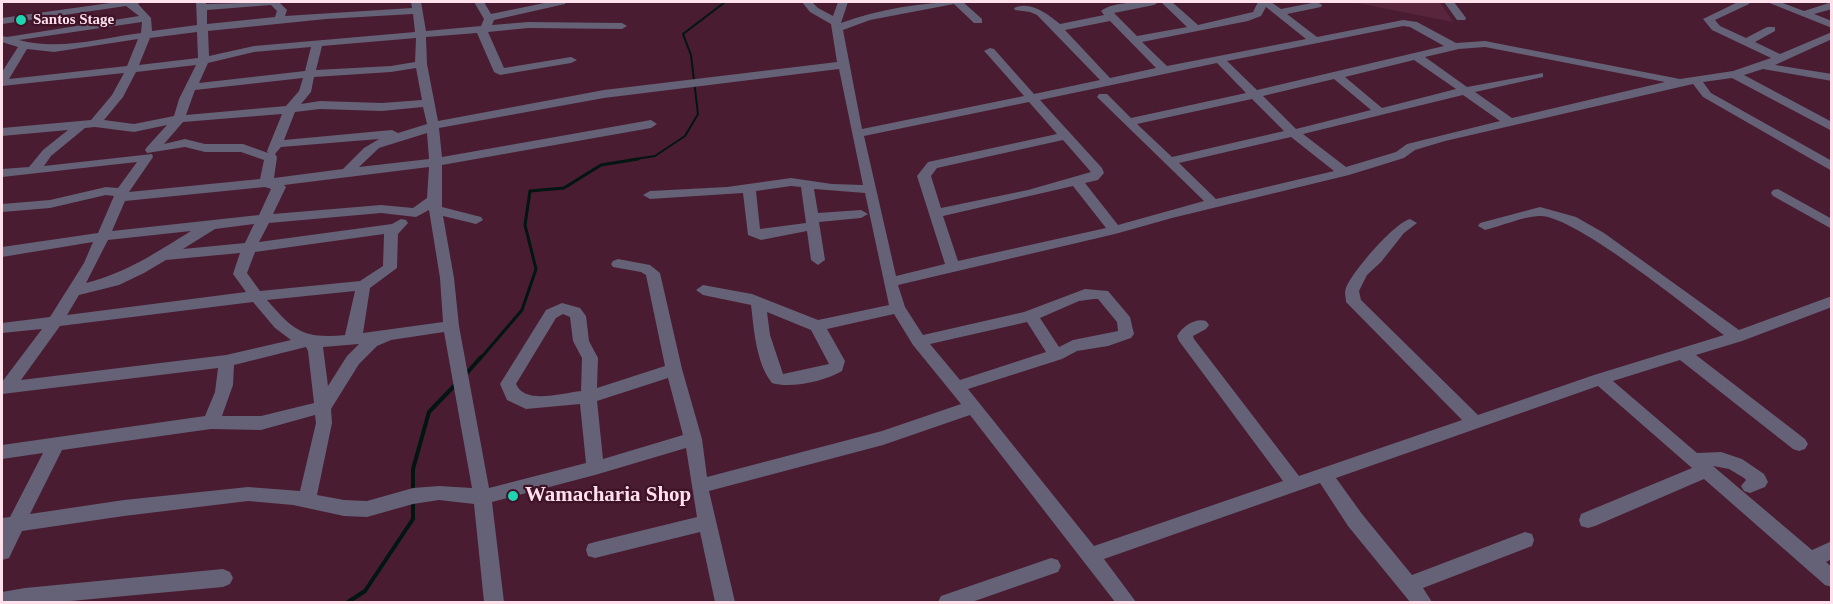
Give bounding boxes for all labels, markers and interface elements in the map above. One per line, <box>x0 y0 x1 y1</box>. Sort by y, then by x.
place label: Santos Stage <box>33 11 114 29</box>
marker: Santos Stage <box>14 13 28 27</box>
place label: Wamacharia Shop <box>525 483 691 509</box>
marker: Wamacharia Shop <box>506 489 520 503</box>

